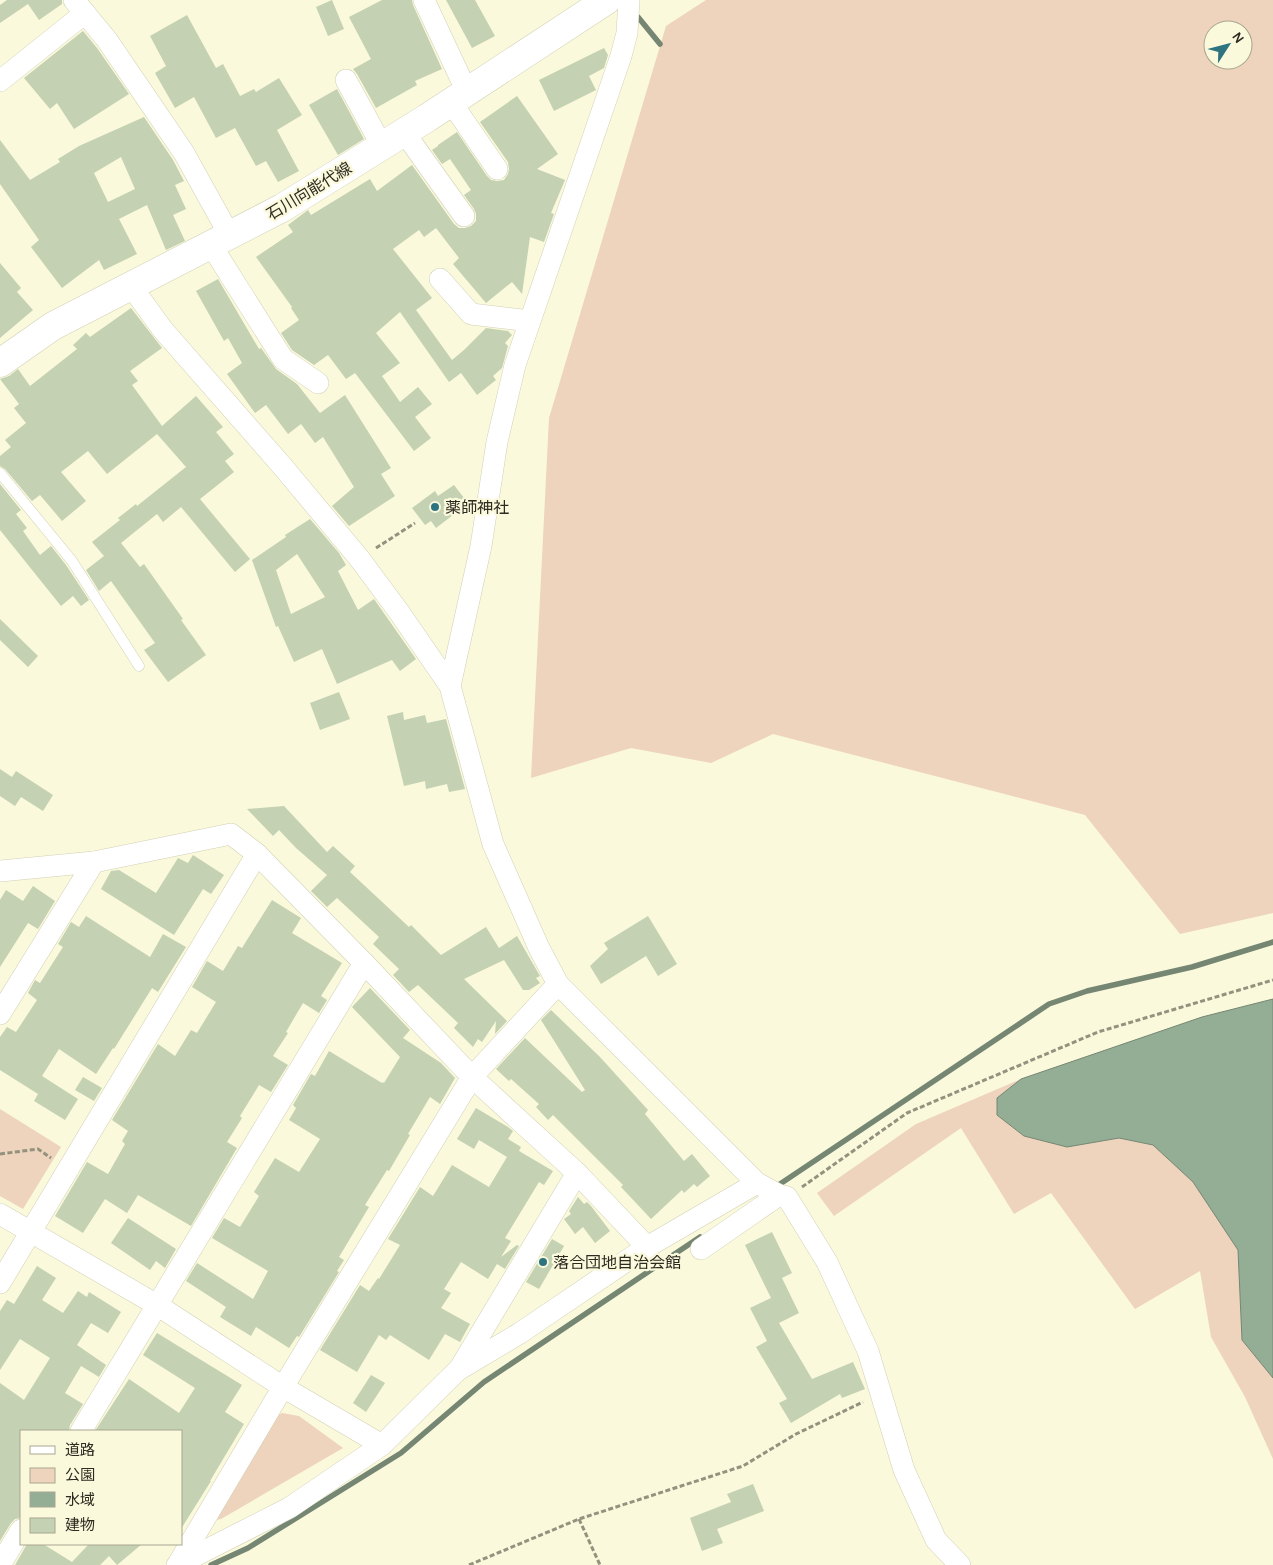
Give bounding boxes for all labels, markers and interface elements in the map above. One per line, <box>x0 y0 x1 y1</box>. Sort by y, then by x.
north arrow <box>1203 20 1253 70</box>
text: N <box>1228 29 1248 47</box>
street label: 石川向能代線 <box>263 158 355 224</box>
place label: 薬師神社 <box>445 498 509 517</box>
marker: 薬師神社 <box>429 501 441 513</box>
place label: 落合団地自治会館 <box>553 1253 681 1272</box>
marker: 落合団地自治会館 <box>537 1256 549 1268</box>
legend <box>20 1430 182 1545</box>
text: 道路 <box>65 1441 95 1459</box>
text: 公園 <box>65 1466 95 1484</box>
text: 水域 <box>65 1491 95 1509</box>
text: 建物 <box>65 1516 95 1534</box>

